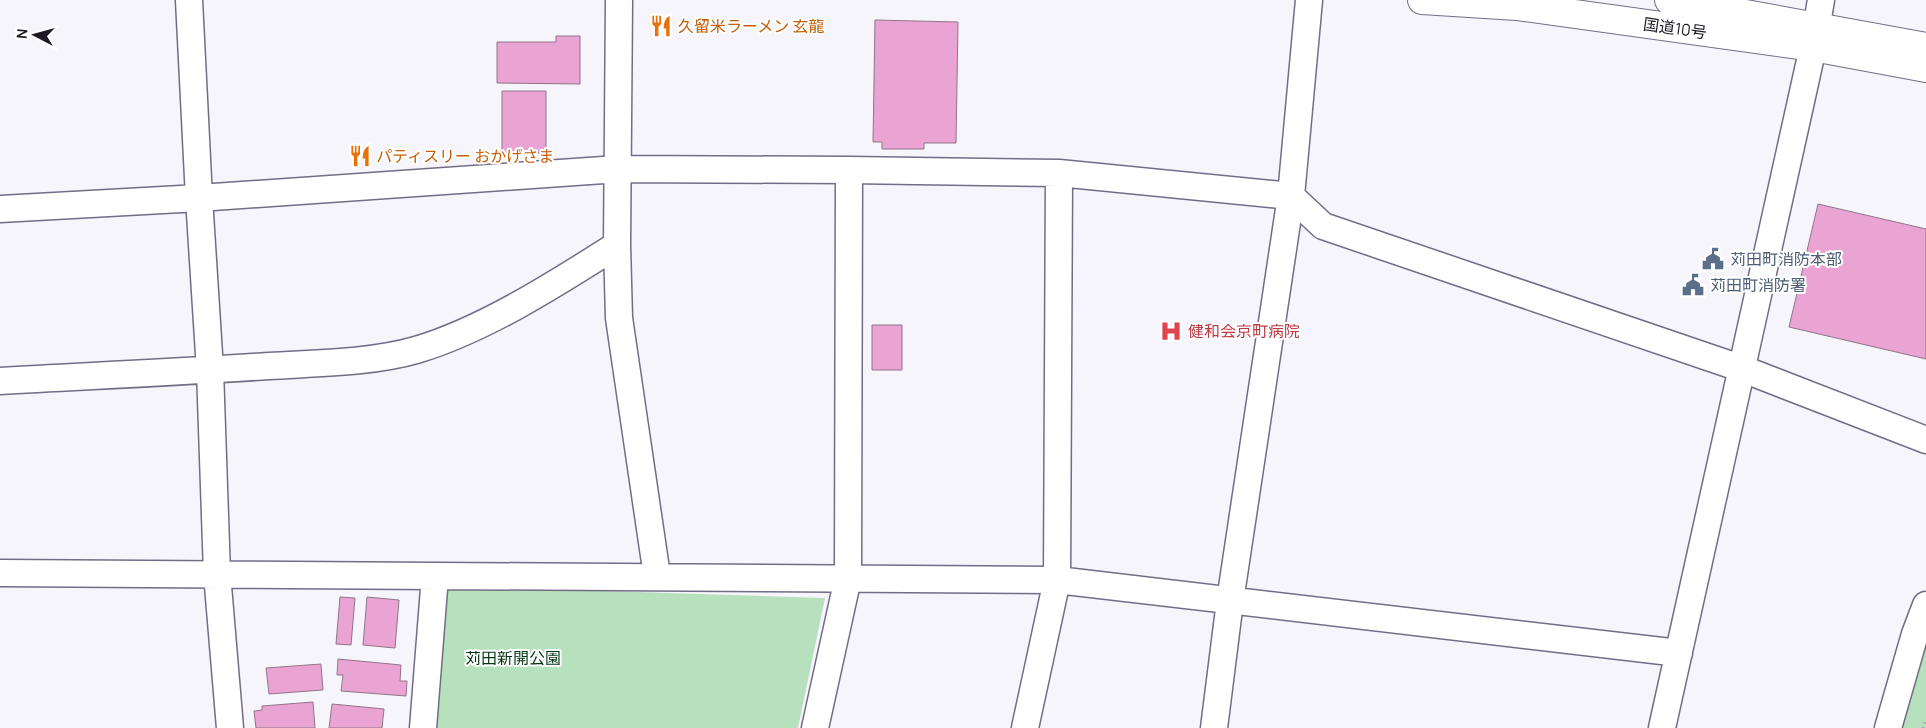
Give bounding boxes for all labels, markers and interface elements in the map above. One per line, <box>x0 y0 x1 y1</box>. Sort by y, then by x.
north arrow <box>10 10 60 60</box>
restaurant icon: 久留米ラーメン 玄龍 <box>648 13 674 39</box>
street label: 国道10号 <box>1642 13 1708 43</box>
place label: 久留米ラーメン 玄龍 <box>678 15 825 37</box>
text: N <box>12 28 32 40</box>
restaurant icon: パティスリー おかげさま <box>347 143 373 169</box>
place label: パティスリー おかげさま <box>376 145 554 167</box>
public building icon: 苅田町消防本部 <box>1700 246 1726 272</box>
place label: 苅田町消防本部 <box>1730 248 1842 270</box>
public building icon: 苅田町消防署 <box>1680 272 1706 298</box>
place label: 苅田町消防署 <box>1710 274 1806 296</box>
hospital icon: 健和会京町病院 <box>1158 318 1184 344</box>
place label: 健和会京町病院 <box>1188 320 1300 342</box>
park label: 苅田新開公園 <box>465 647 561 669</box>

